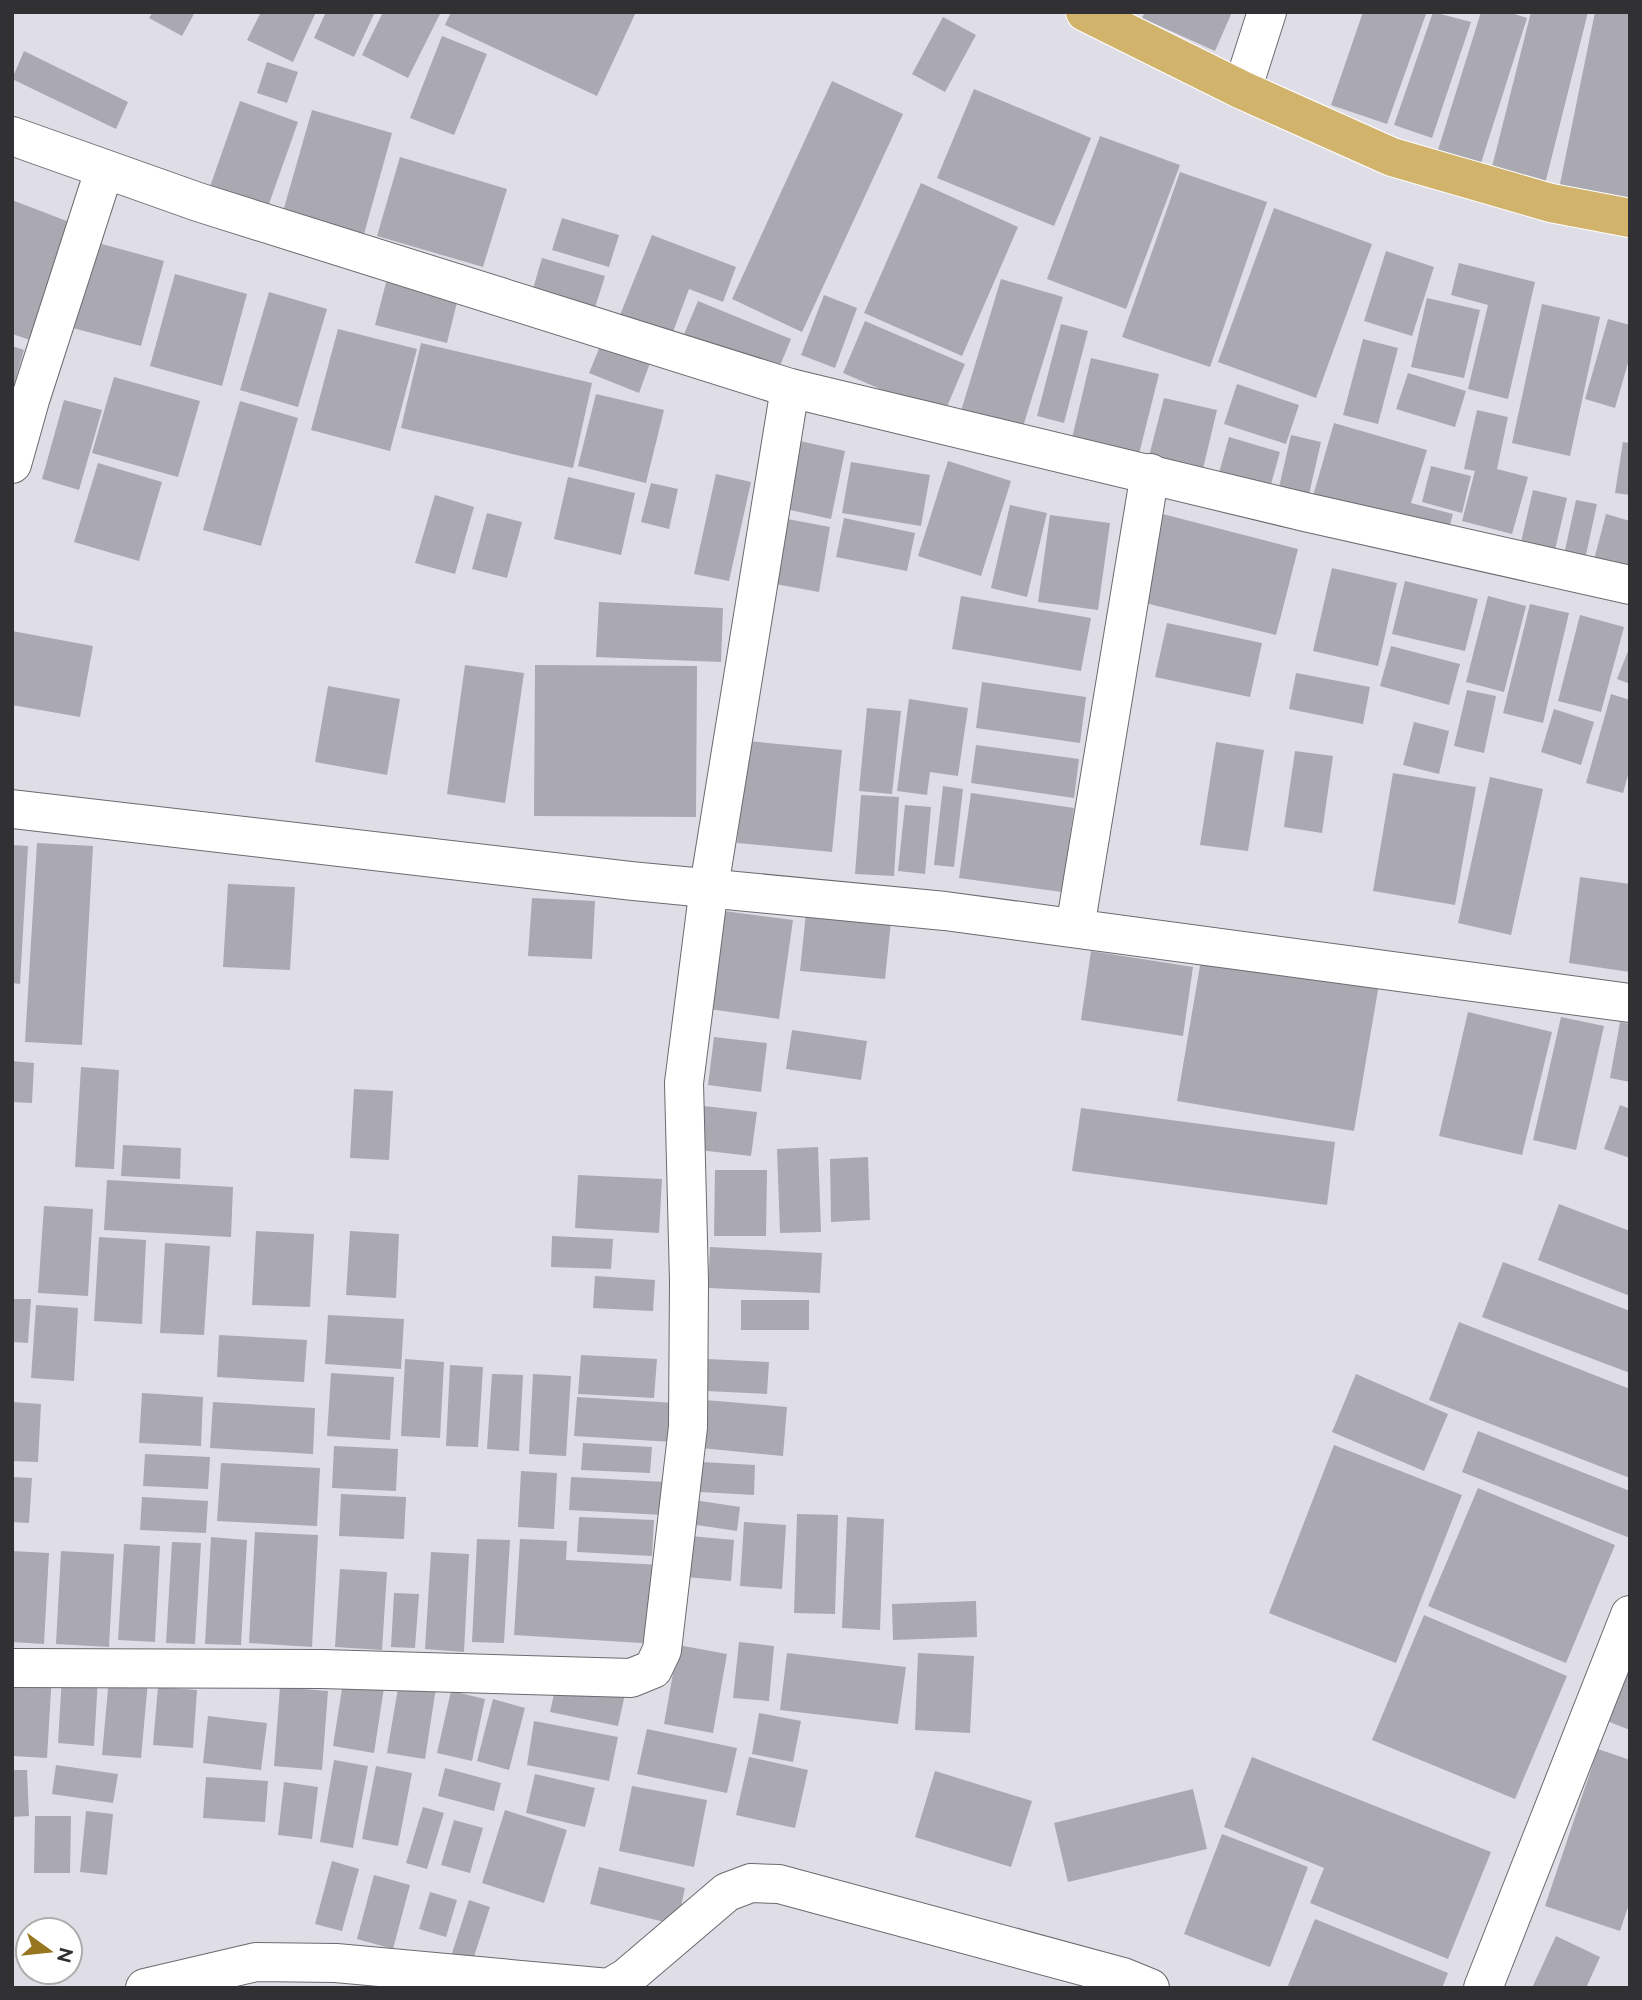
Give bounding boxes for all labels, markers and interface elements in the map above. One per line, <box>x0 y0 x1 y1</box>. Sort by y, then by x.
north arrow <box>14 1916 84 1986</box>
text: N <box>53 1946 78 1965</box>

